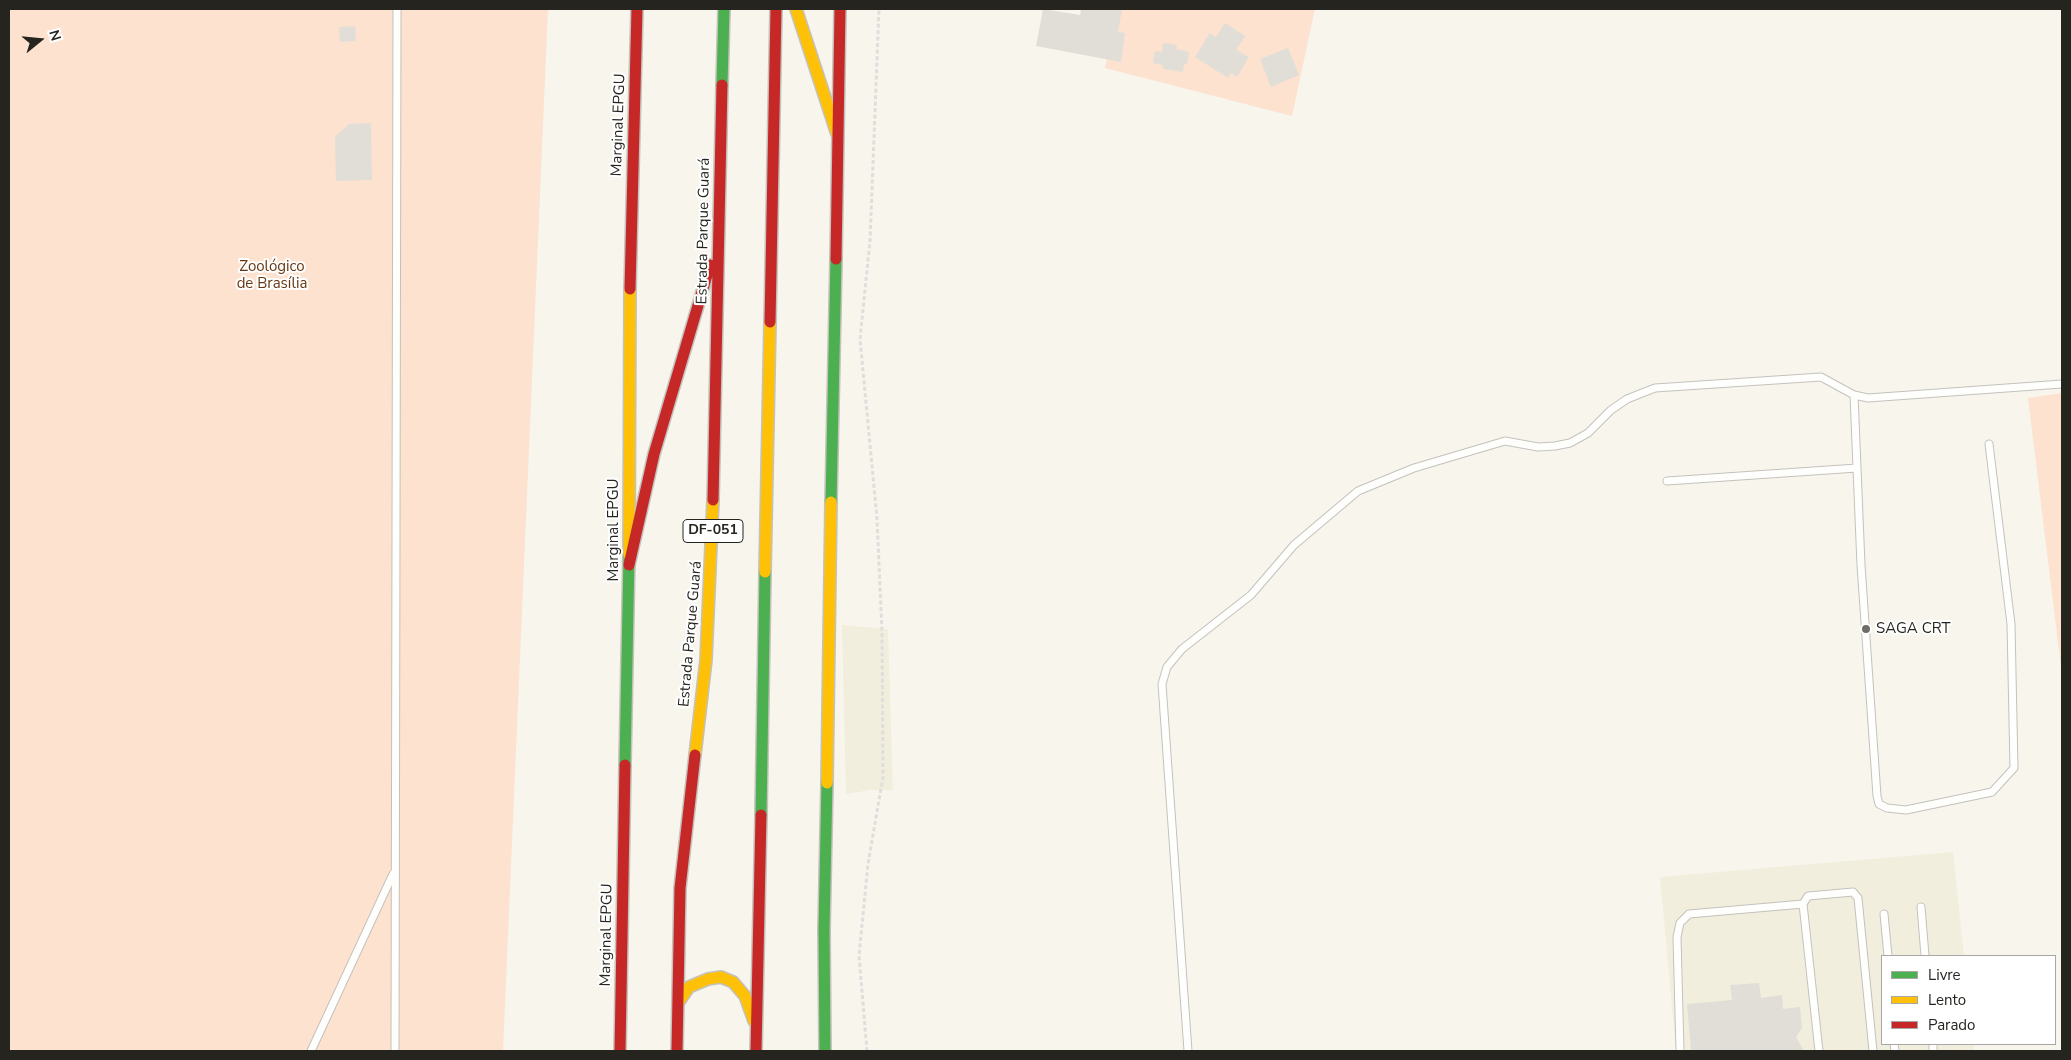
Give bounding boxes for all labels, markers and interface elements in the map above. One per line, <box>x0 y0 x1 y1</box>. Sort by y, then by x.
north arrow <box>15 15 65 65</box>
text: N <box>44 28 65 43</box>
street label: Marginal EPGU <box>608 73 630 177</box>
street label: Estrada Parque Guará <box>694 158 714 304</box>
park label: Zoológico de Brasília <box>237 258 307 293</box>
street label: Marginal EPGU <box>605 478 623 582</box>
road number: DF-051 <box>683 520 743 542</box>
street label: Estrada Parque Guará <box>676 560 706 708</box>
place label: SAGA CRT <box>1876 620 1950 638</box>
marker: SAGA CRT <box>1860 623 1872 635</box>
street label: Marginal EPGU <box>597 883 617 987</box>
legend <box>1881 955 2056 1045</box>
text: Livre <box>1928 965 1961 985</box>
text: Lento <box>1928 990 1966 1010</box>
text: Parado <box>1928 1015 1975 1035</box>

